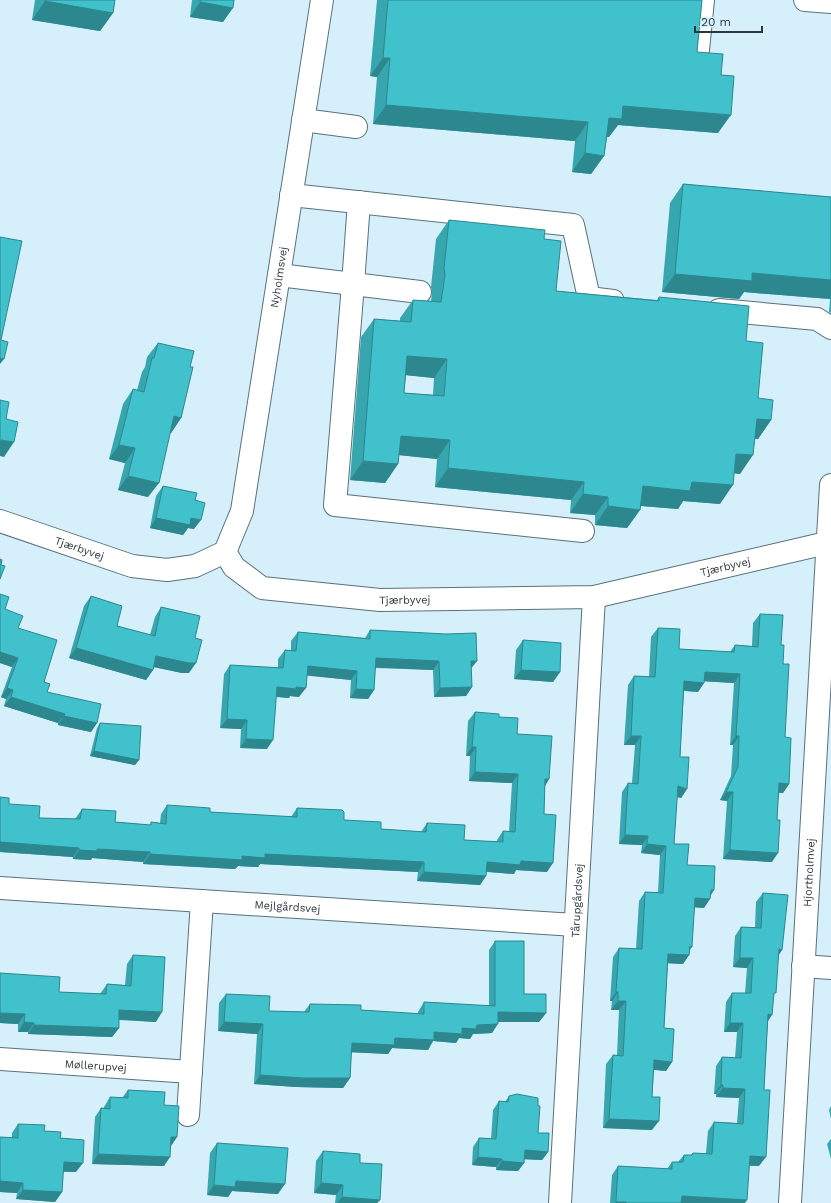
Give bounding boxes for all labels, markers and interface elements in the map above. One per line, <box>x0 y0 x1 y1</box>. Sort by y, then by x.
scale bar <box>695 8 762 34</box>
text: 20 m <box>701 15 731 29</box>
street label: Nyholmsvej <box>268 246 290 309</box>
street label: Tjærbyvej <box>53 534 106 563</box>
street label: Tjærbyvej <box>699 555 752 579</box>
street label: Tjærbyvej <box>379 593 431 607</box>
street label: Hjortholmvej <box>801 838 818 907</box>
street label: Tårupgårdsvej <box>569 863 586 938</box>
street label: Mejlgårdsvej <box>254 898 321 916</box>
street label: Møllerupvej <box>64 1057 127 1075</box>

